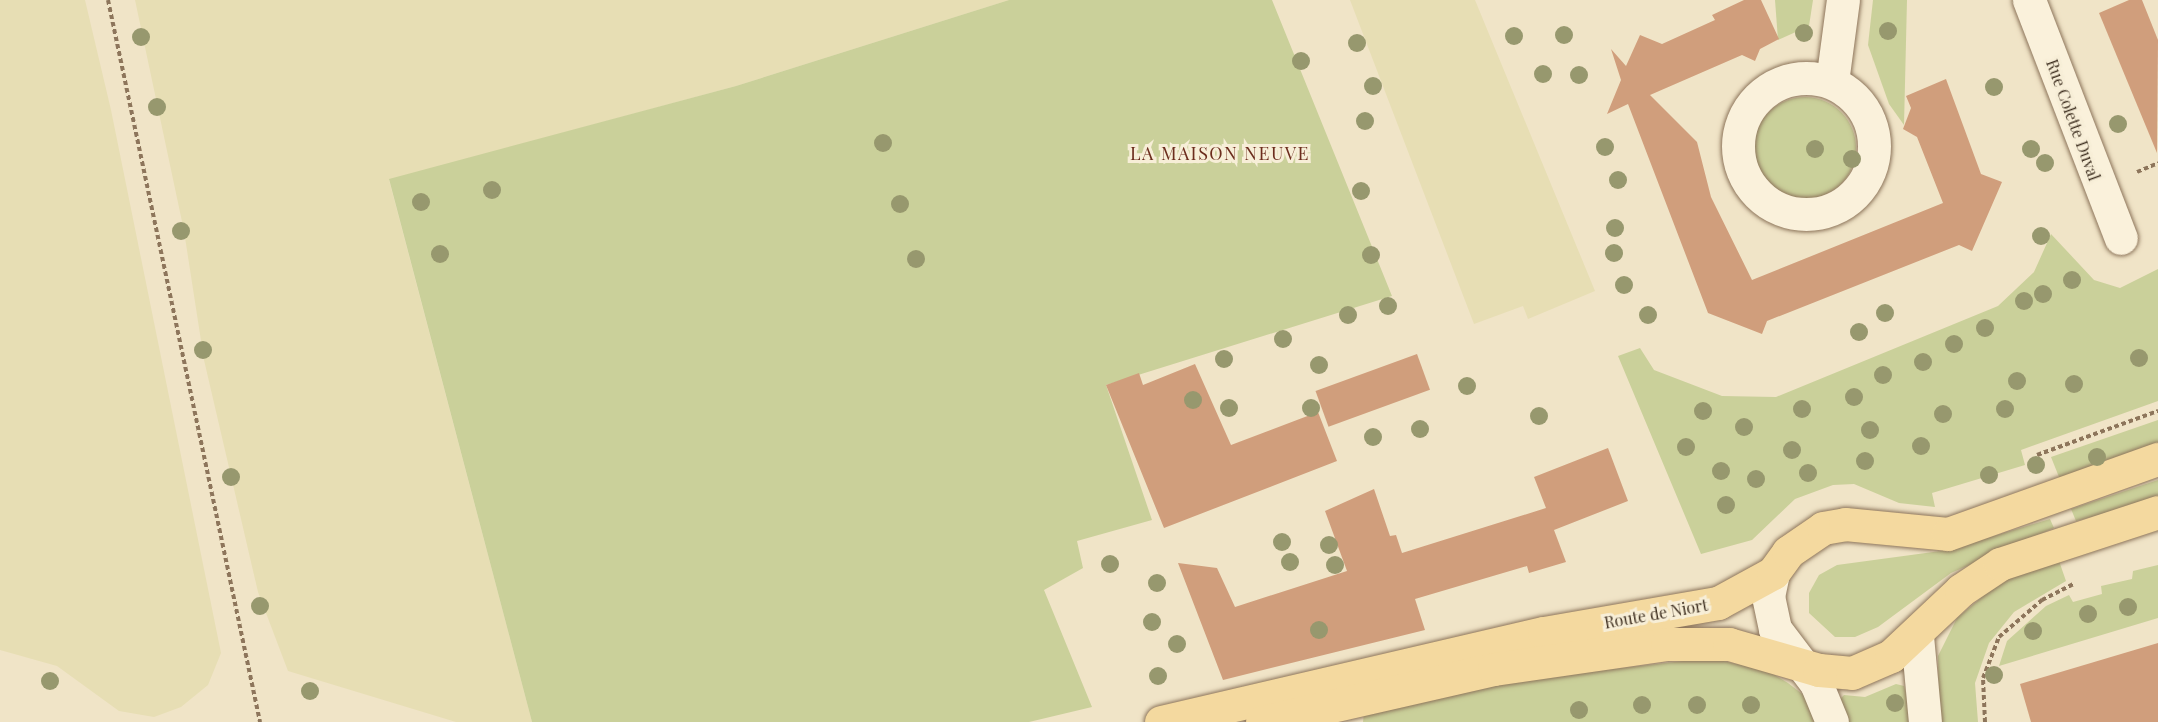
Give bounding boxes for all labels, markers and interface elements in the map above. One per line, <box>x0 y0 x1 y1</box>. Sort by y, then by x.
street label: Rue Colette Duval <box>2042 57 2104 183</box>
district label: LA MAISON NEUVE <box>1130 142 1310 164</box>
street label: Route de Niort <box>1603 595 1709 633</box>

